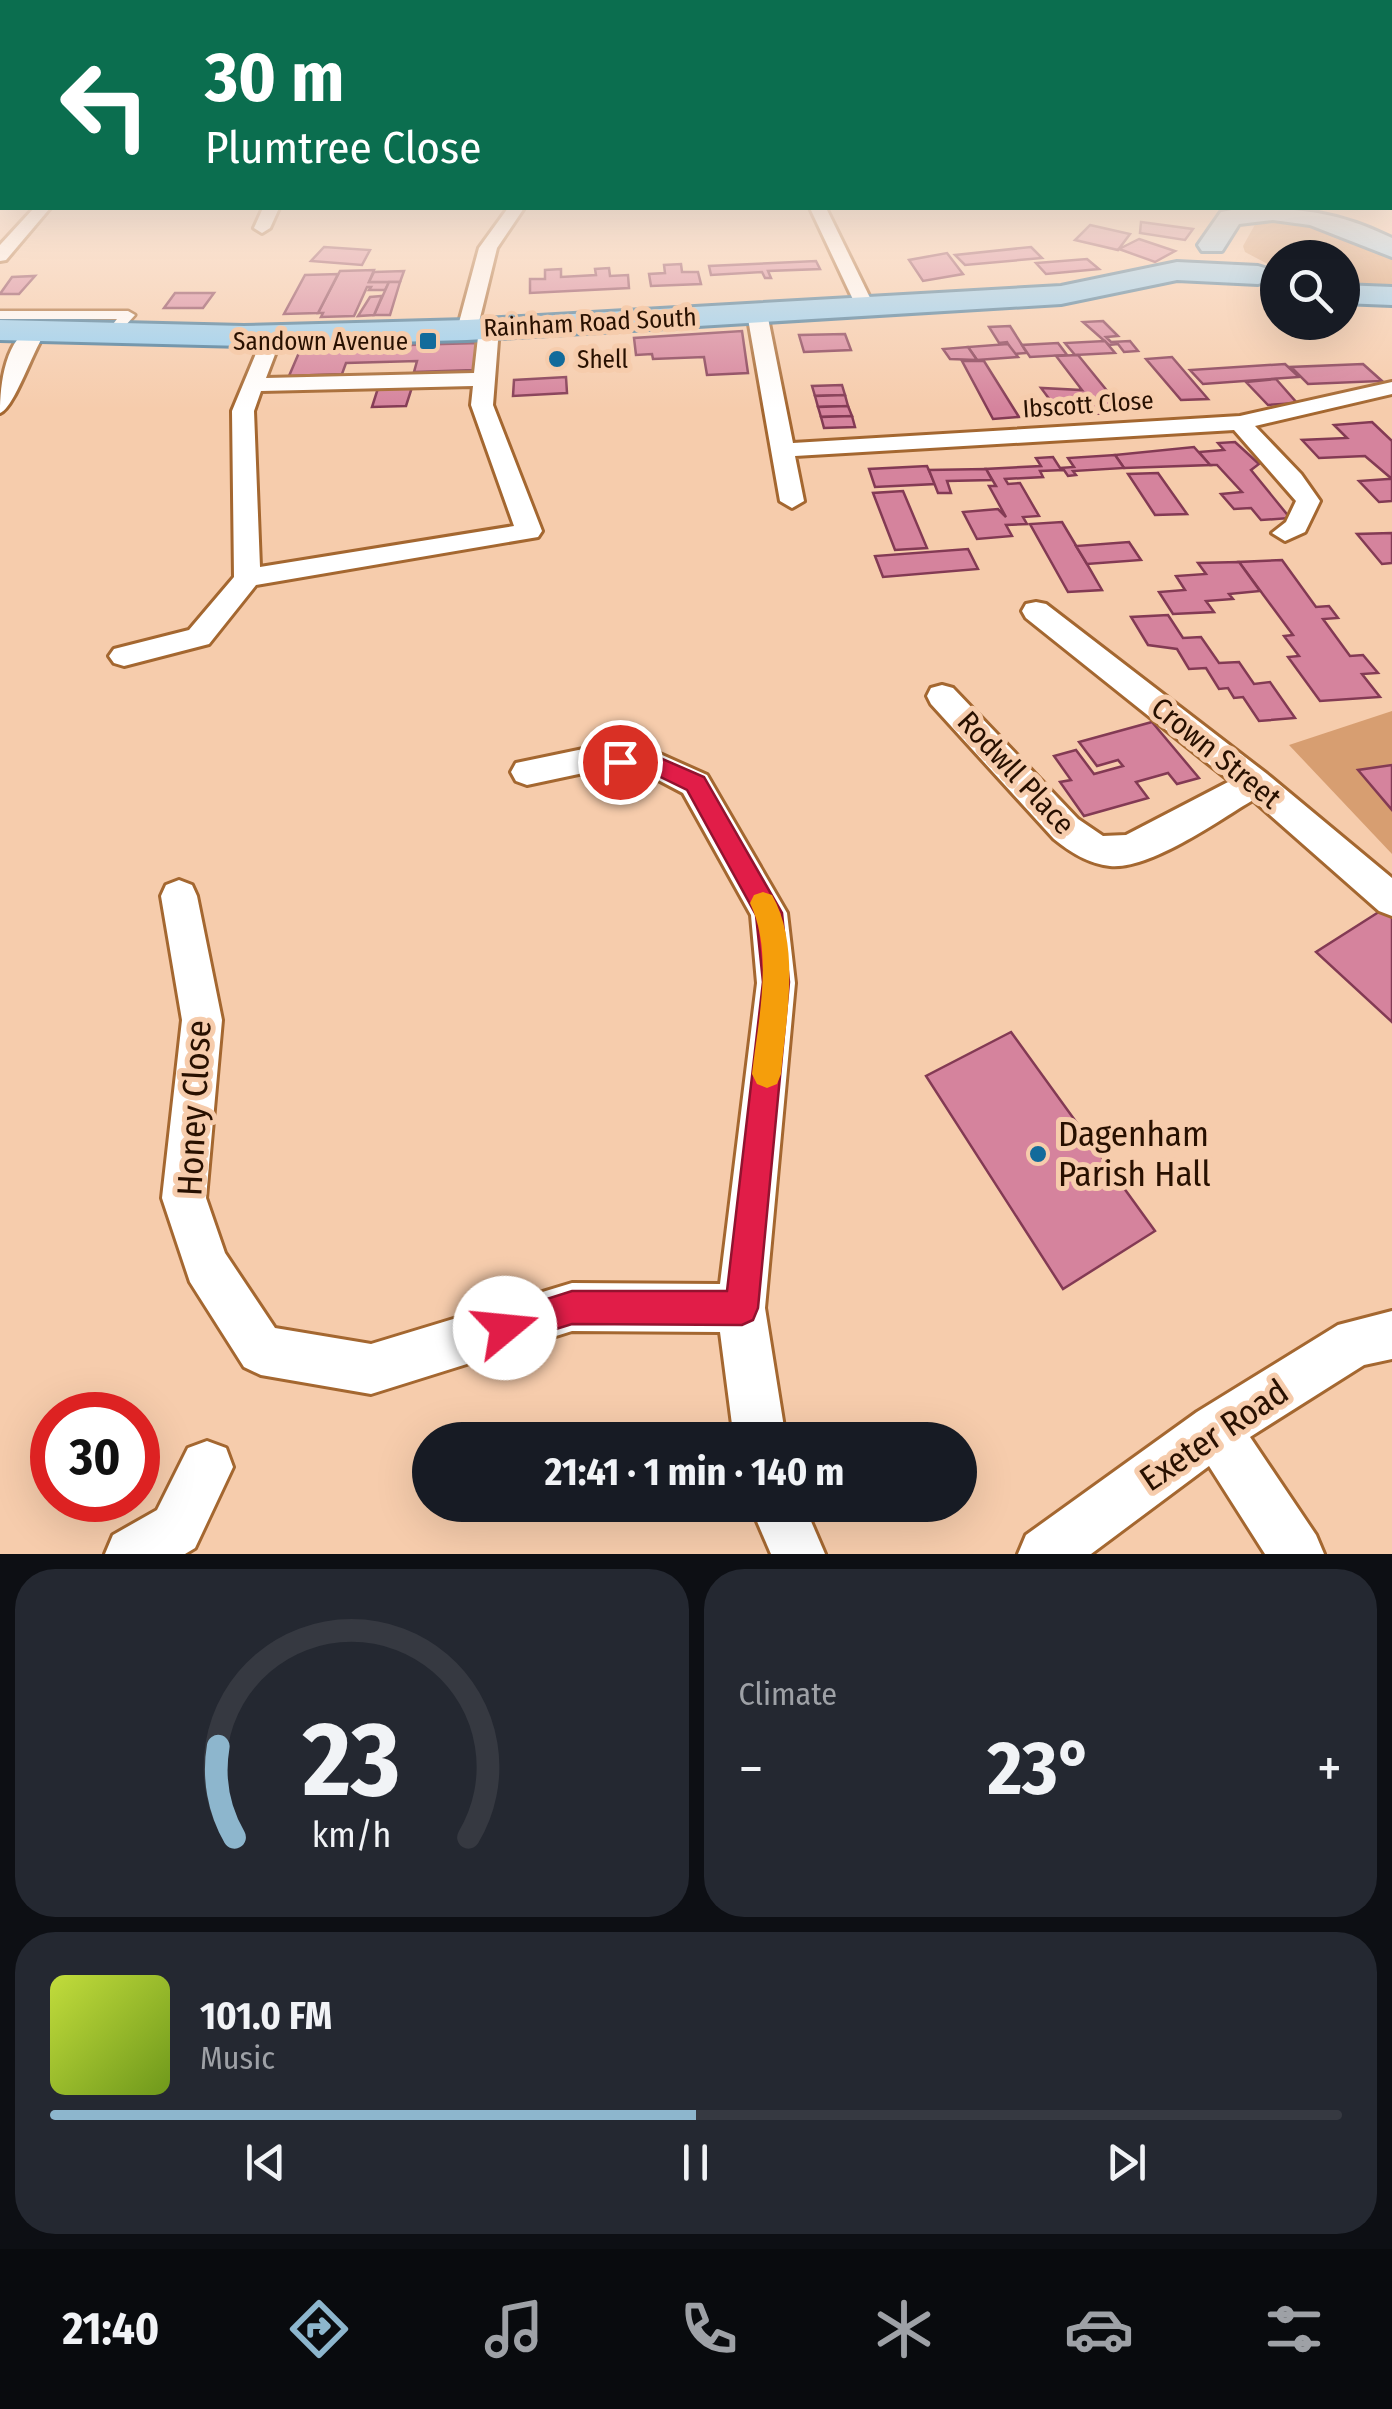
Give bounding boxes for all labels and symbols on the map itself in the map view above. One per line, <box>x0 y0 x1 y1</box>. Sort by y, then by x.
street label: Rainham Road South <box>483 302 697 344</box>
place label: Sandown Avenue <box>233 327 408 357</box>
marker: Sandown Avenue <box>417 330 439 352</box>
place label: Shell <box>577 345 629 375</box>
marker: Shell <box>546 348 568 370</box>
street label: Ibscott Close <box>1022 385 1155 425</box>
street label: Crown Street <box>1144 690 1288 816</box>
street label: Rodwll Place <box>950 704 1082 842</box>
pin <box>578 720 663 805</box>
street label: Honey Close <box>168 1019 220 1197</box>
place label: Dagenham Parish Hall <box>1058 1113 1211 1195</box>
marker: Dagenham Parish Hall <box>1027 1143 1049 1165</box>
position arrow <box>453 1276 557 1380</box>
street label: Exeter Road <box>1132 1370 1296 1500</box>
speed limit sign: 30 <box>30 1392 160 1522</box>

